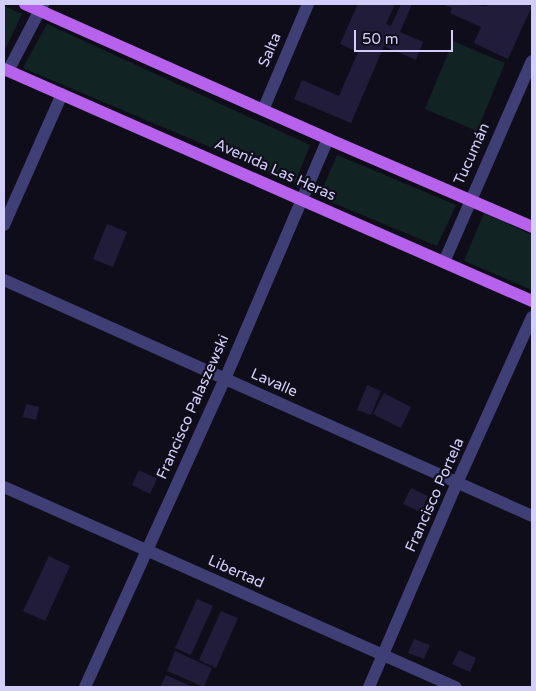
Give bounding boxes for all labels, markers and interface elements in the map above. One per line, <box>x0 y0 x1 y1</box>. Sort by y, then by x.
scale bar <box>356 20 455 52</box>
street label: Salta <box>255 30 285 70</box>
text: 50 m <box>362 30 399 48</box>
street label: Tucumán <box>450 120 494 188</box>
street label: Avenida Las Heras <box>212 135 338 205</box>
street label: Francisco Palaszewski <box>153 332 233 482</box>
street label: Lavalle <box>248 365 300 401</box>
street label: Francisco Portela <box>402 435 468 555</box>
street label: Libertad <box>205 552 267 592</box>

